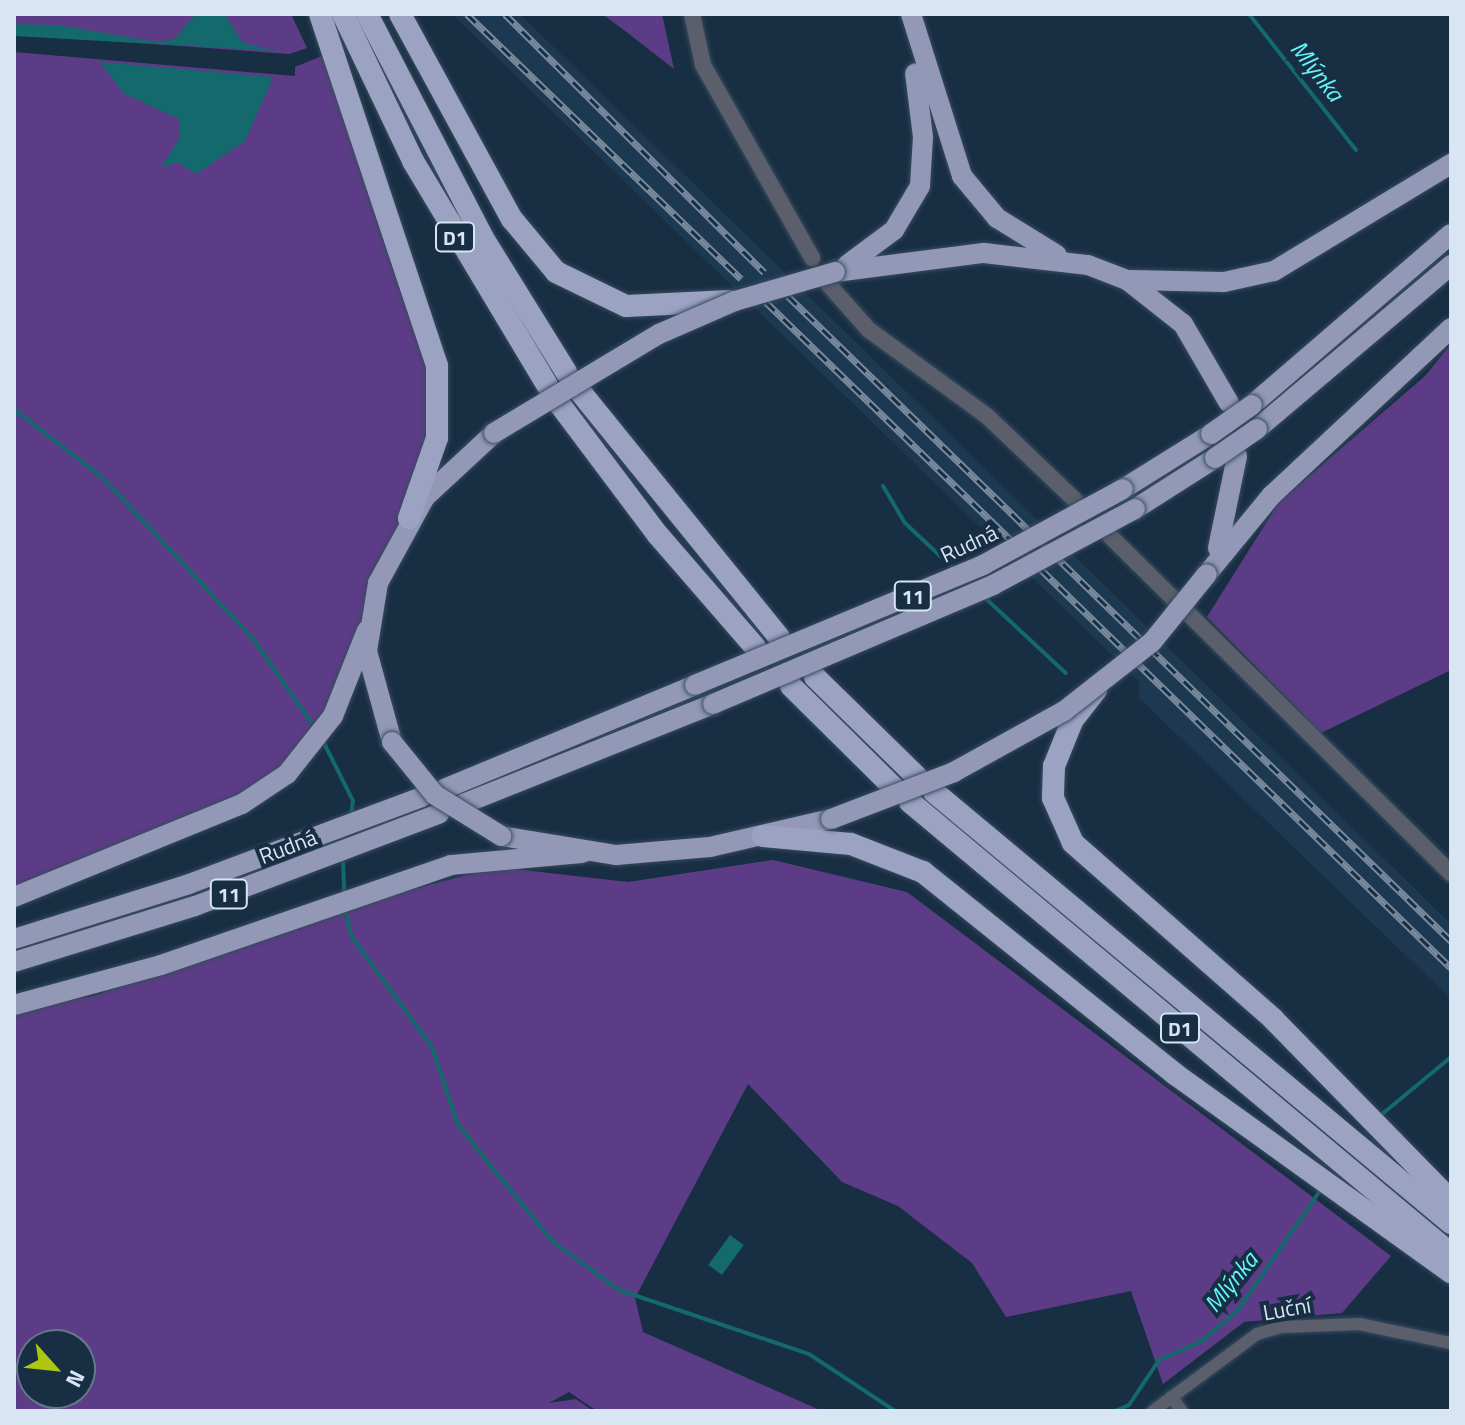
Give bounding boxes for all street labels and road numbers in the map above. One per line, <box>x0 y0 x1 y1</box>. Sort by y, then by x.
road number: D1 <box>435 221 475 253</box>
street label: Rudná <box>936 519 1002 569</box>
road number: 11 <box>893 580 933 612</box>
street label: Rudná <box>255 824 321 870</box>
road number: 11 <box>209 878 249 910</box>
road number: D1 <box>1160 1012 1200 1044</box>
street label: Luční <box>1261 1292 1313 1326</box>

